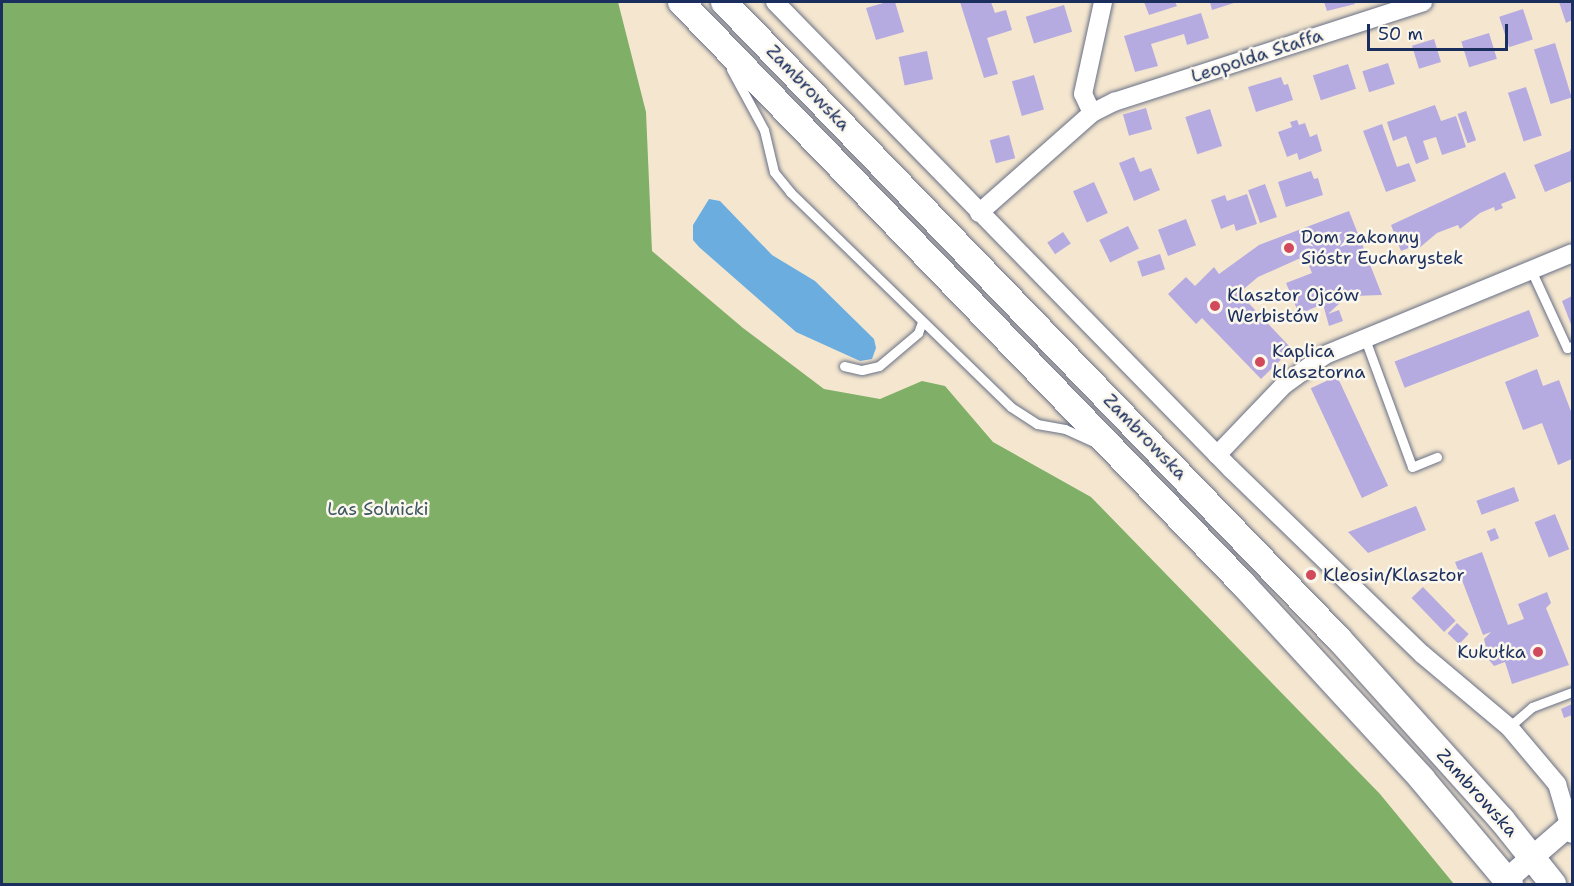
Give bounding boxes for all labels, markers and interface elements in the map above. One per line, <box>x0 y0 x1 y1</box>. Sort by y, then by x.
scale bar <box>1370 12 1511 50</box>
text: 50 m <box>1378 22 1423 46</box>
street label: Leopolda Staffa <box>1188 25 1326 87</box>
street label: Zambrowska <box>762 41 854 135</box>
place label: Dom zakonny Sióstr Eucharystek <box>1301 227 1463 270</box>
marker: Dom zakonny Sióstr Eucharystek <box>1282 241 1296 255</box>
place label: Klasztor Ojców Werbistów <box>1227 285 1359 328</box>
marker: Klasztor Ojców Werbistów <box>1208 299 1222 313</box>
place label: Kaplica klasztorna <box>1272 341 1365 384</box>
marker: Kaplica klasztorna <box>1253 355 1267 369</box>
street label: Zambrowska <box>1099 390 1191 484</box>
park label: Las Solnicki <box>327 498 429 520</box>
place label: Kleosin/Klasztor <box>1323 564 1465 586</box>
marker: Kleosin/Klasztor <box>1304 568 1318 582</box>
place label: Kukułka <box>1457 641 1526 663</box>
marker: Kukułka <box>1531 645 1545 659</box>
street label: Zambrowska <box>1432 745 1522 841</box>

